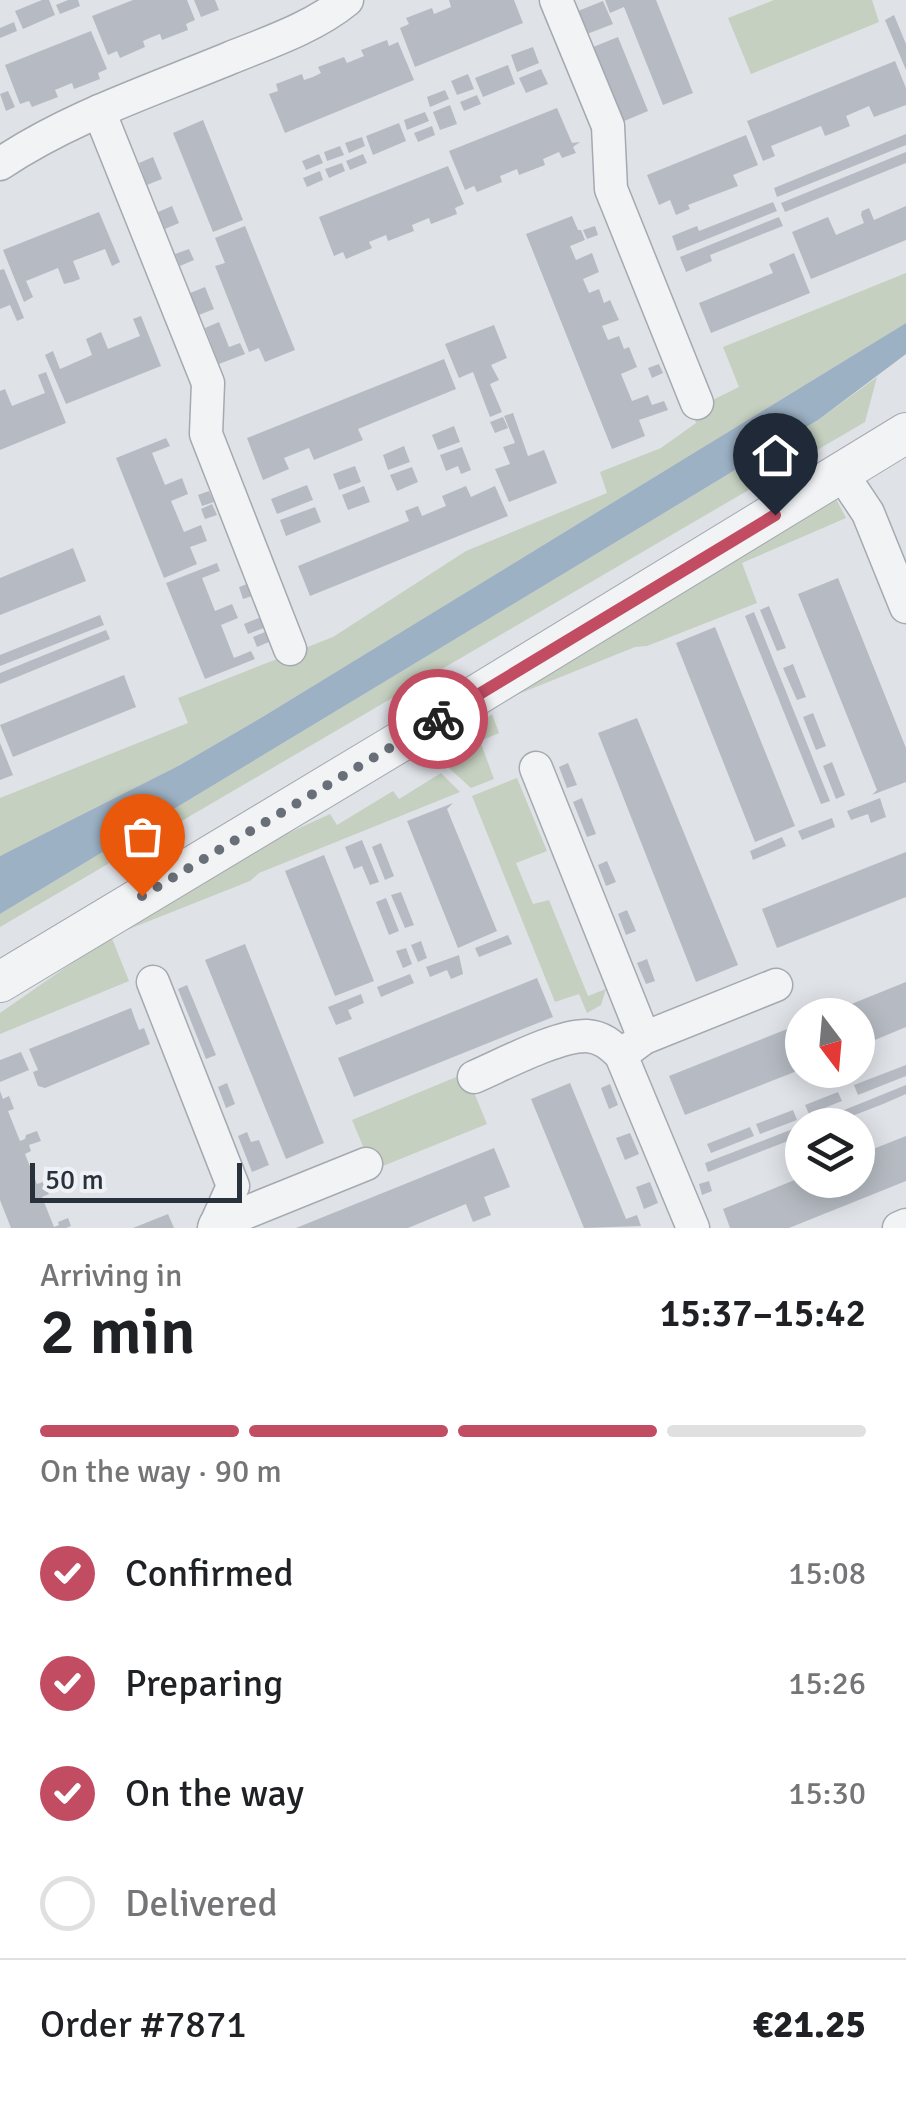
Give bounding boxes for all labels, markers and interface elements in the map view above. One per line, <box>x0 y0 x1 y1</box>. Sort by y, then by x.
pin <box>733 413 818 516</box>
icon: home <box>748 428 803 483</box>
courier <box>388 669 488 769</box>
icon: bike <box>411 692 466 747</box>
pin <box>100 794 185 897</box>
icon: bag <box>115 809 170 864</box>
north arrow <box>785 998 875 1088</box>
map controls <box>785 998 875 1198</box>
button: layers <box>785 1108 875 1198</box>
scale bar <box>30 1158 242 1202</box>
text: 50 m <box>45 1163 104 1197</box>
text: Arriving in <box>40 1256 182 1295</box>
text: 15:37–15:42 <box>660 1290 866 1337</box>
text: 2 min <box>40 1292 196 1372</box>
text: On the way · 90 m <box>40 1452 282 1491</box>
icon: check <box>40 1546 95 1601</box>
text: Confirmed <box>125 1550 294 1597</box>
text: 15:08 <box>788 1554 866 1593</box>
icon: check <box>40 1656 95 1711</box>
text: Preparing <box>125 1660 283 1707</box>
text: 15:26 <box>788 1664 866 1703</box>
icon: check <box>40 1766 95 1821</box>
text: On the way <box>125 1770 304 1817</box>
text: 15:30 <box>788 1774 866 1813</box>
text: Delivered <box>125 1880 278 1927</box>
text: Order #7871 <box>40 2001 247 2048</box>
text: €21.25 <box>753 2001 866 2048</box>

